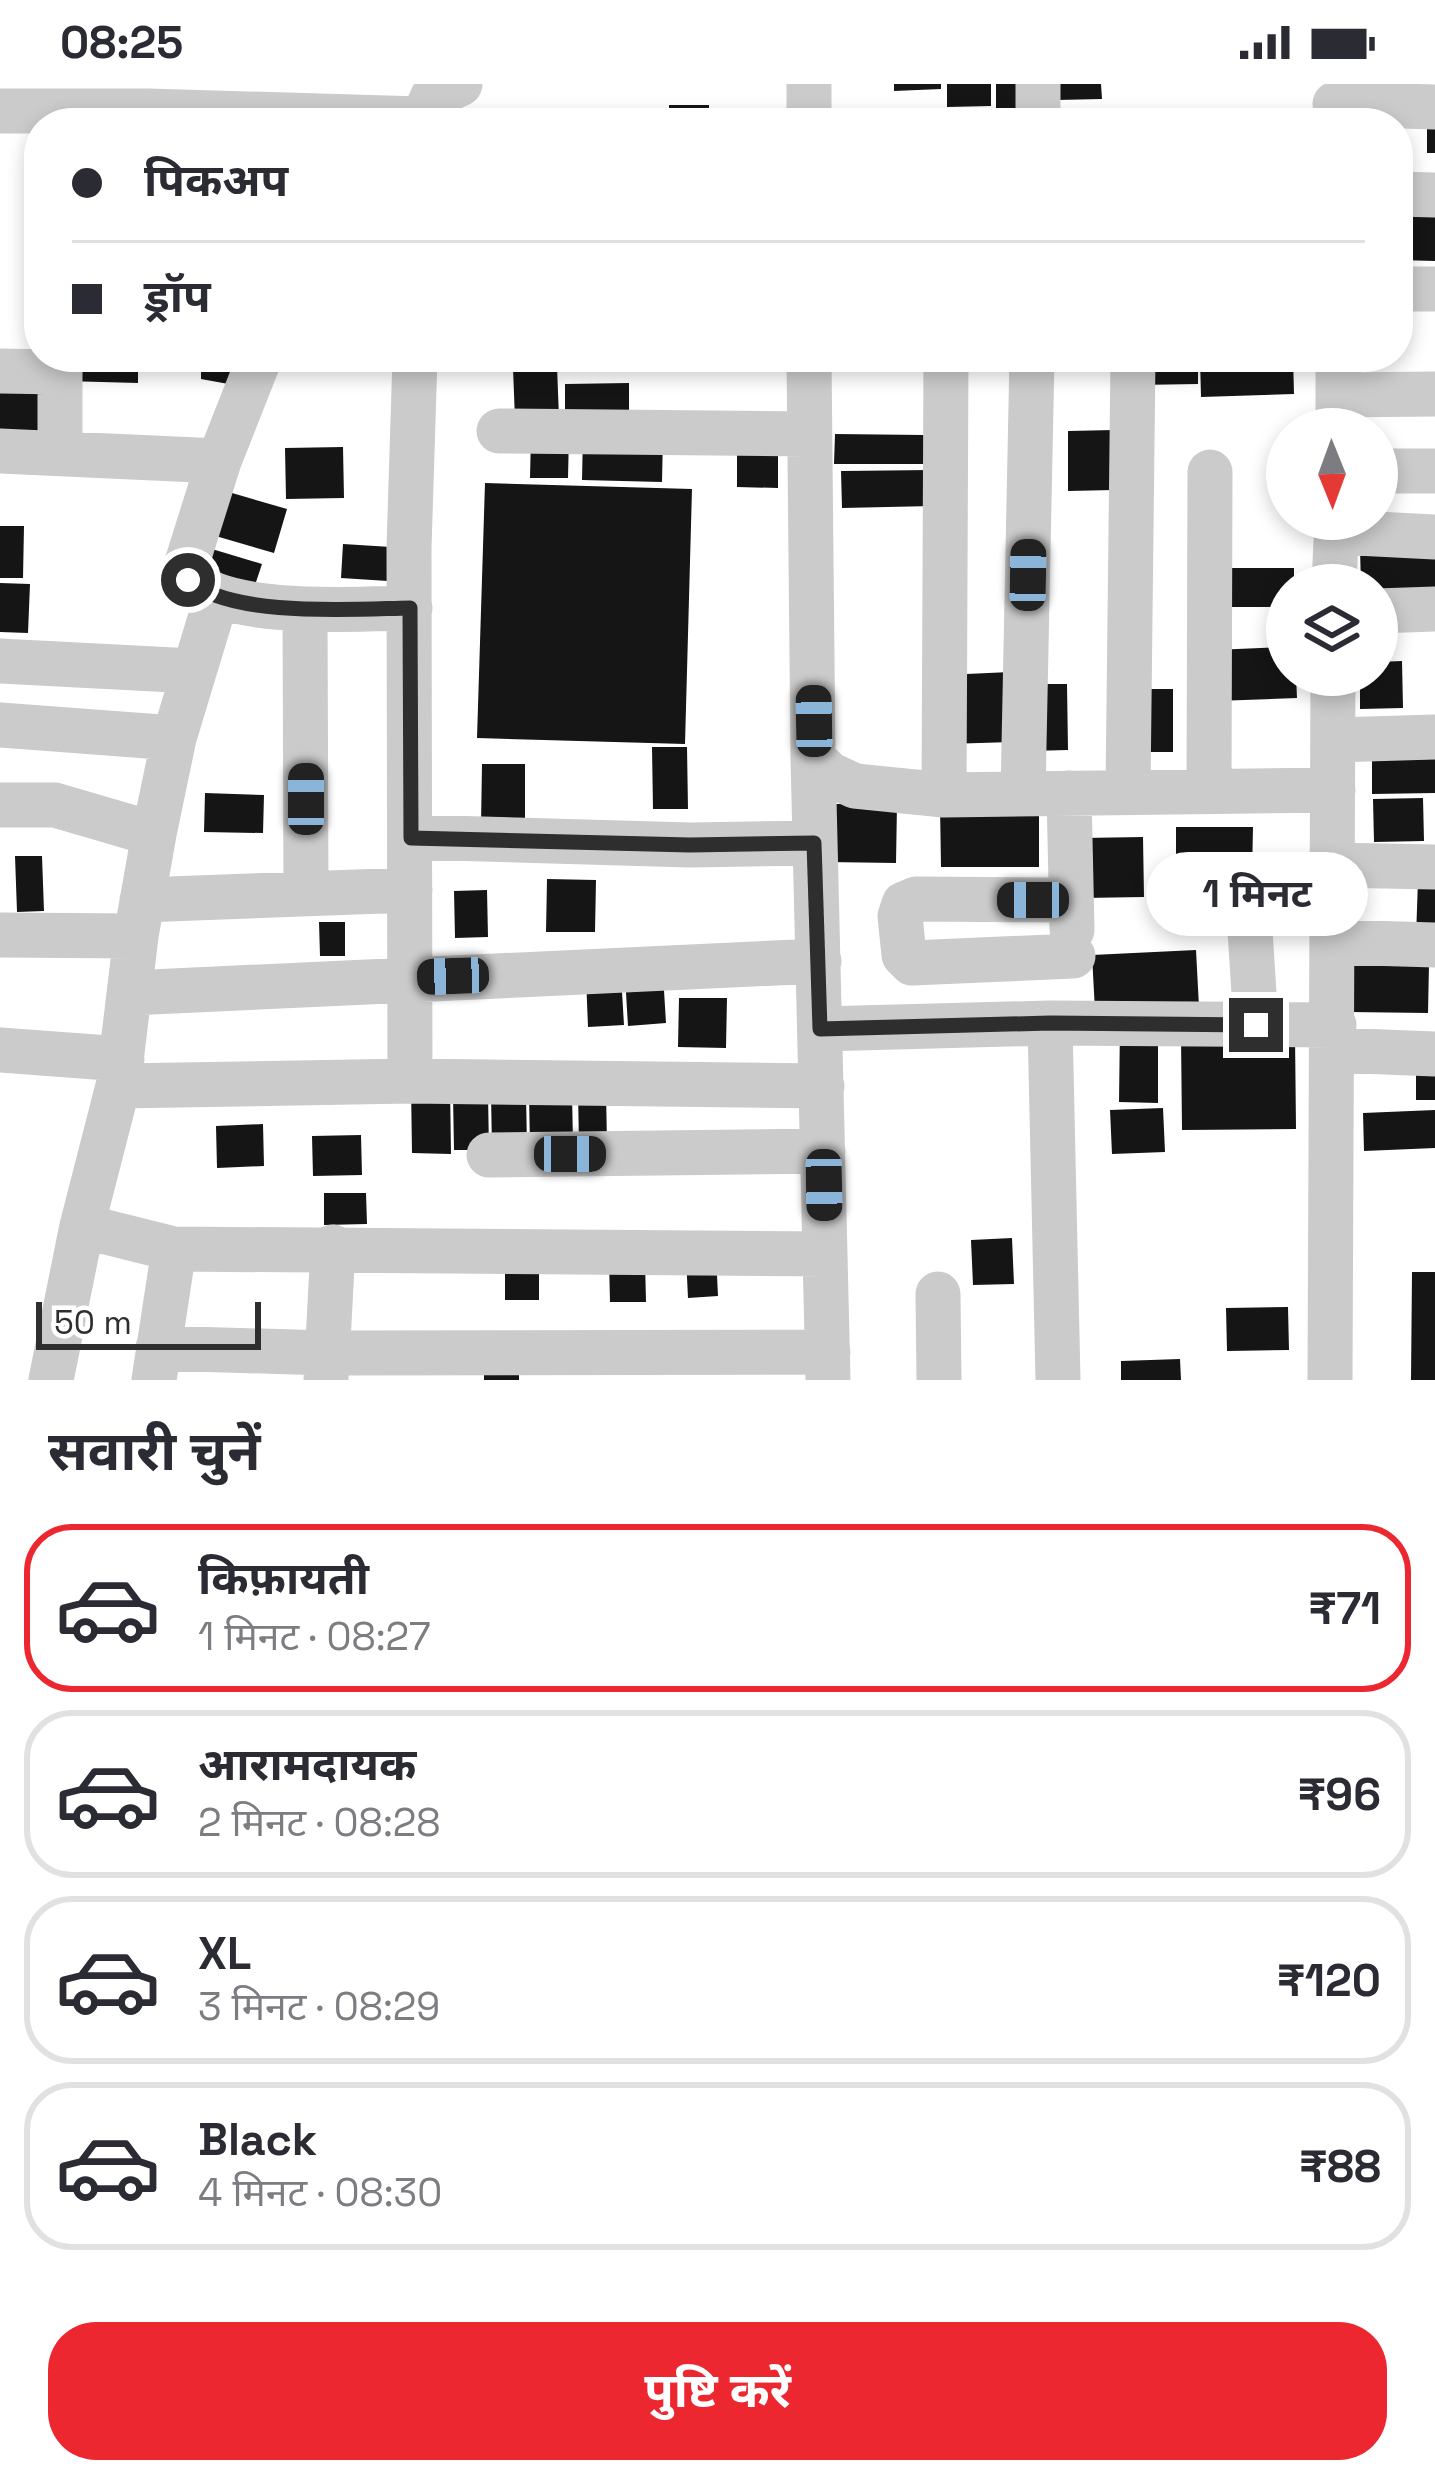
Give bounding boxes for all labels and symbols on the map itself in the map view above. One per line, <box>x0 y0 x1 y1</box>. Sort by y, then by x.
north arrow <box>1266 408 1398 540</box>
car <box>1009 539 1047 611</box>
route start <box>161 553 215 607</box>
car <box>795 685 833 757</box>
car <box>288 763 324 835</box>
callout: 1 मिनट <box>1145 851 1367 935</box>
car <box>997 882 1069 918</box>
car <box>416 957 490 995</box>
route end <box>1229 998 1283 1052</box>
car <box>534 1136 606 1172</box>
car <box>805 1149 843 1221</box>
scale bar <box>36 1296 261 1349</box>

